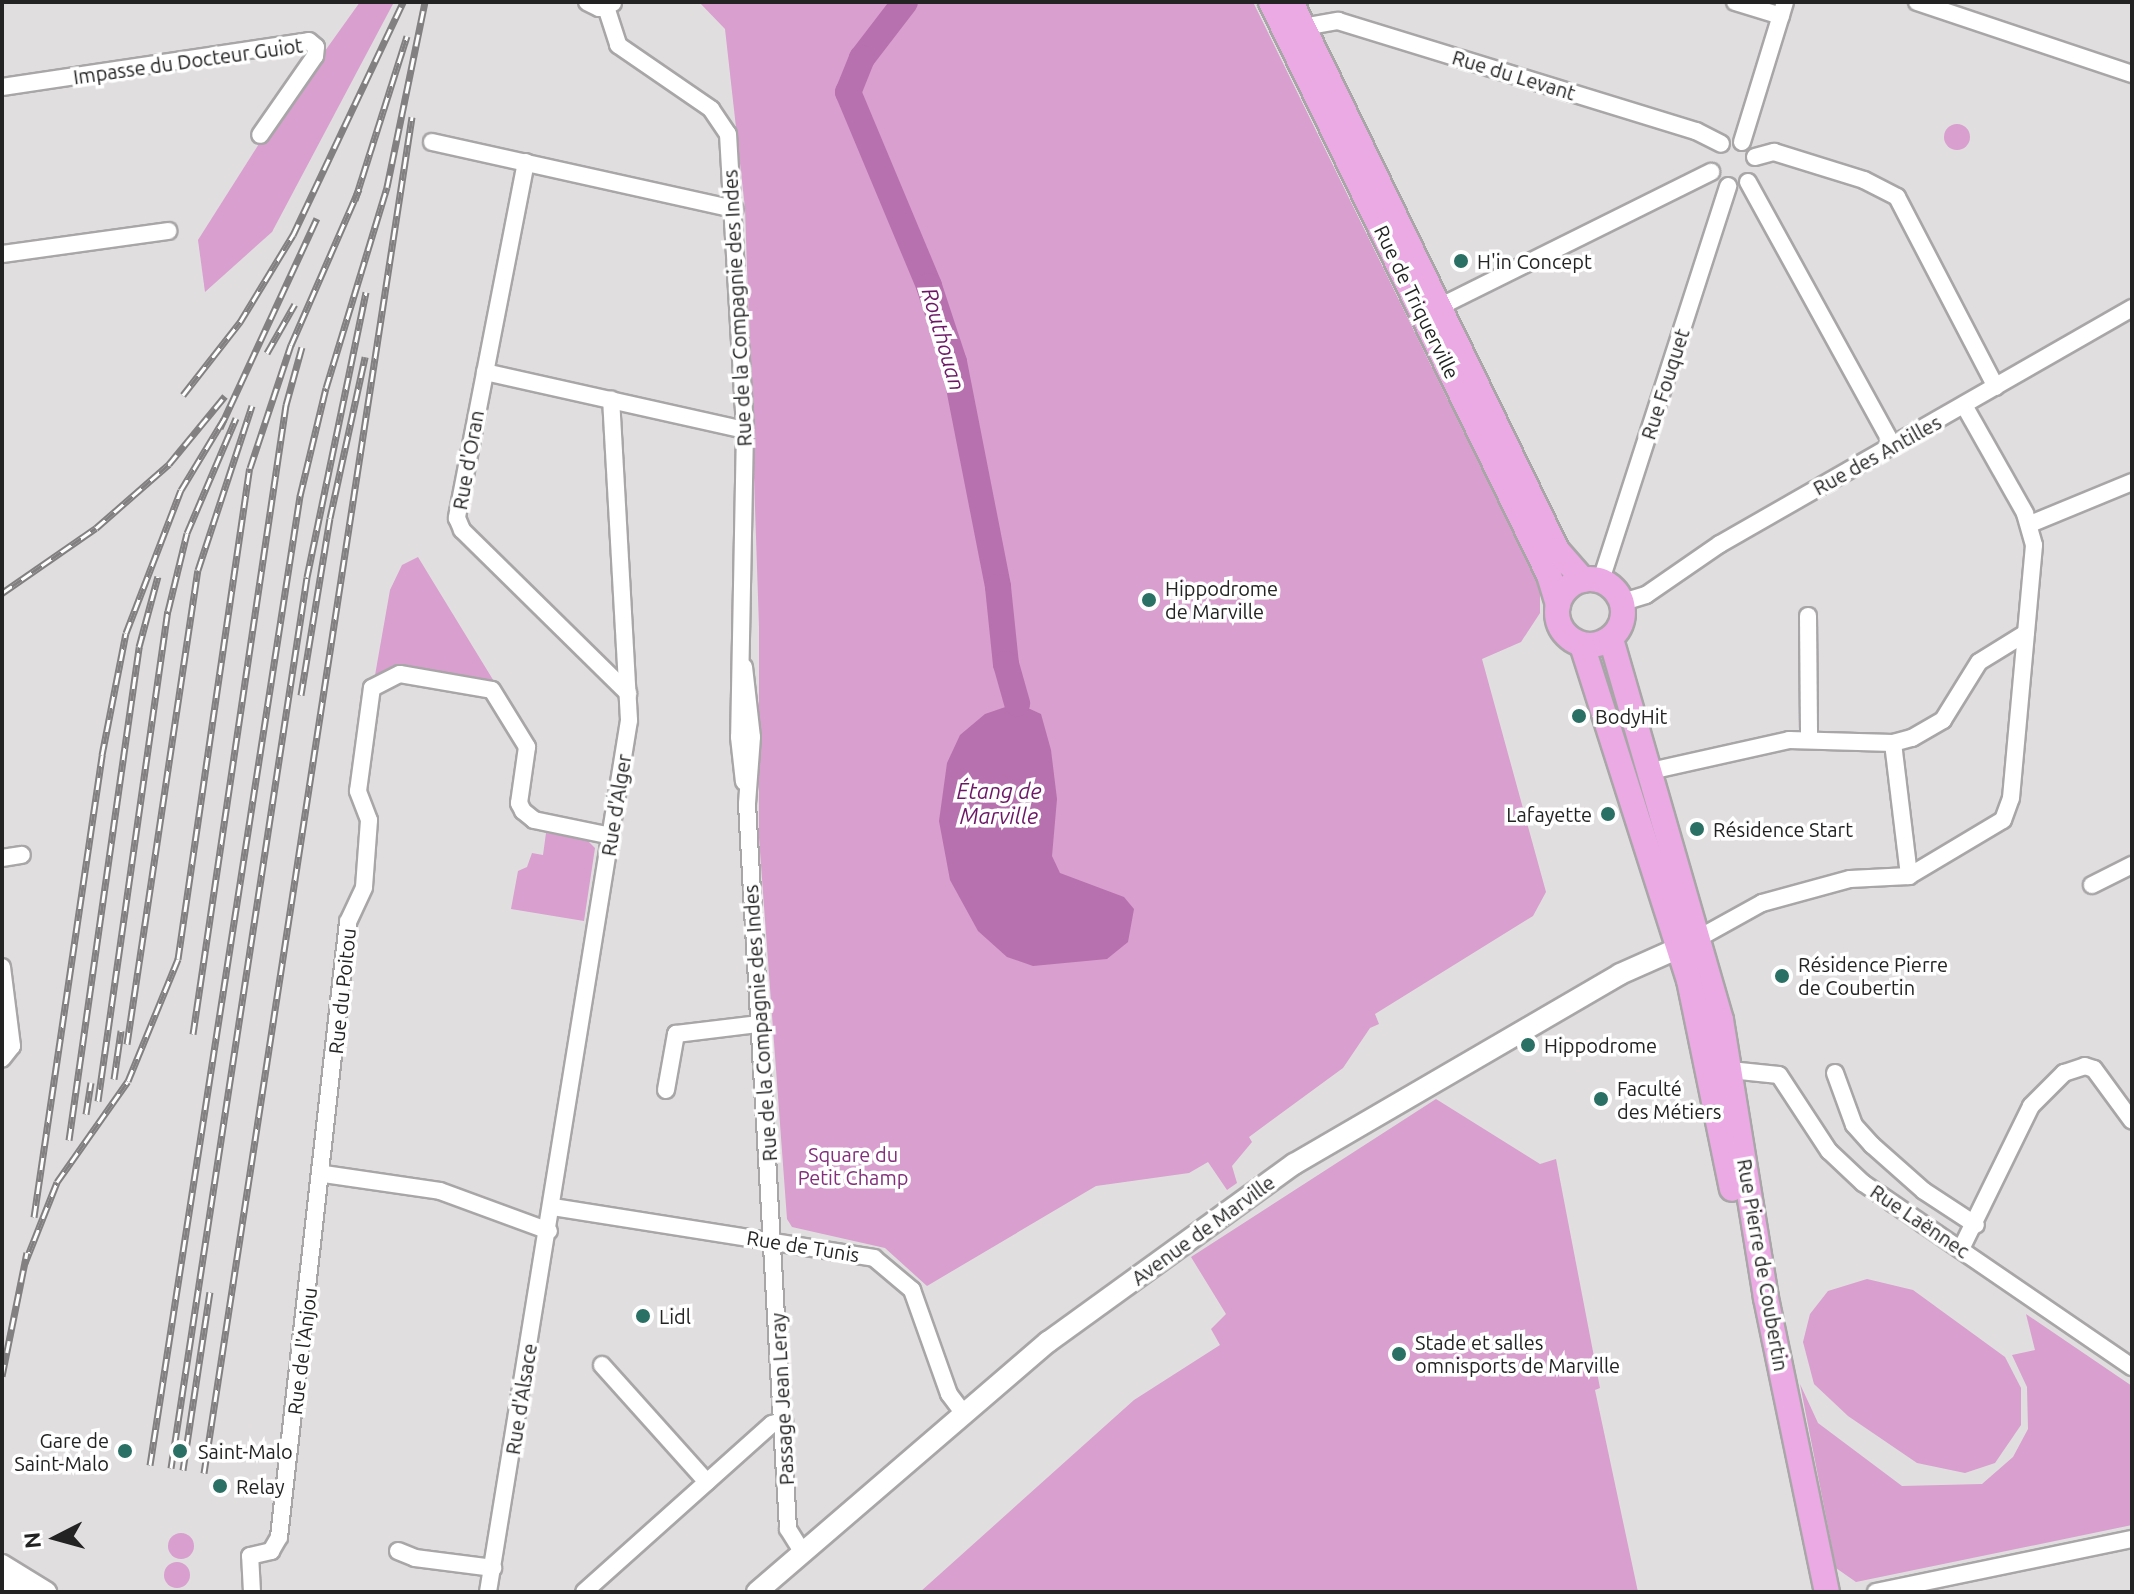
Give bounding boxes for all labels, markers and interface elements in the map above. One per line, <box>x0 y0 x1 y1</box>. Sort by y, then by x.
street label: Impasse du Docteur Guiot <box>72 33 304 89</box>
street label: Rue du Levant <box>1449 45 1579 105</box>
street label: Rue de la Compagnie des Indes <box>718 169 756 447</box>
street label: Rue de Triquerville <box>1369 221 1465 383</box>
place label: H'in Concept <box>1477 249 1592 273</box>
marker: H'in Concept <box>1452 252 1470 270</box>
water label: Routhouan <box>917 285 971 393</box>
street label: Rue Fouquet <box>1636 326 1694 442</box>
street label: Rue d'Oran <box>447 408 489 512</box>
street label: Rue des Antilles <box>1809 410 1945 500</box>
place label: Hippodrome de Marville <box>1165 576 1278 623</box>
marker: Hippodrome de Marville <box>1140 591 1158 609</box>
place label: BodyHit <box>1595 704 1667 728</box>
marker: BodyHit <box>1570 707 1588 725</box>
street label: Rue d'Alger <box>596 752 636 858</box>
water label: Étang de Marville <box>956 777 1042 828</box>
place label: Lafayette <box>1506 802 1592 826</box>
marker: Lafayette <box>1599 805 1617 823</box>
place label: Résidence Start <box>1713 817 1853 841</box>
marker: Résidence Start <box>1688 820 1706 838</box>
street label: Rue de la Compagnie des Indes <box>738 884 782 1162</box>
street label: Rue du Poitou <box>323 927 361 1055</box>
place label: Résidence Pierre de Coubertin <box>1798 952 1948 999</box>
marker: Résidence Pierre de Coubertin <box>1773 967 1791 985</box>
place label: Hippodrome <box>1544 1033 1657 1057</box>
marker: Hippodrome <box>1519 1036 1537 1054</box>
place label: Faculté des Métiers <box>1617 1076 1721 1123</box>
marker: Faculté des Métiers <box>1592 1090 1610 1108</box>
park label: Square du Petit Champ <box>798 1143 908 1190</box>
street label: Rue Pierre de Coubertin <box>1732 1157 1794 1373</box>
street label: Avenue de Marville <box>1127 1170 1279 1290</box>
street label: Rue Laënnec <box>1866 1179 1974 1263</box>
street label: Rue de Tunis <box>745 1225 861 1267</box>
street label: Rue de l'Anjou <box>282 1286 322 1416</box>
place label: Lidl <box>659 1304 691 1328</box>
marker: Lidl <box>634 1307 652 1325</box>
street label: Passage Jean Leray <box>765 1312 799 1486</box>
place label: Stade et salles omnisports de Marville <box>1415 1330 1620 1377</box>
street label: Rue d'Alsace <box>500 1342 542 1456</box>
marker: Stade et salles omnisports de Marville <box>1390 1345 1408 1363</box>
place label: Gare de Saint-Malo <box>14 1428 109 1475</box>
place label: Saint-Malo <box>198 1439 293 1463</box>
marker: Saint-Malo <box>169 1440 191 1462</box>
marker: Gare de Saint-Malo <box>116 1442 134 1460</box>
place label: Relay <box>236 1474 285 1498</box>
marker: Relay <box>211 1477 229 1495</box>
north arrow <box>16 1498 96 1578</box>
text: N <box>18 1531 45 1550</box>

